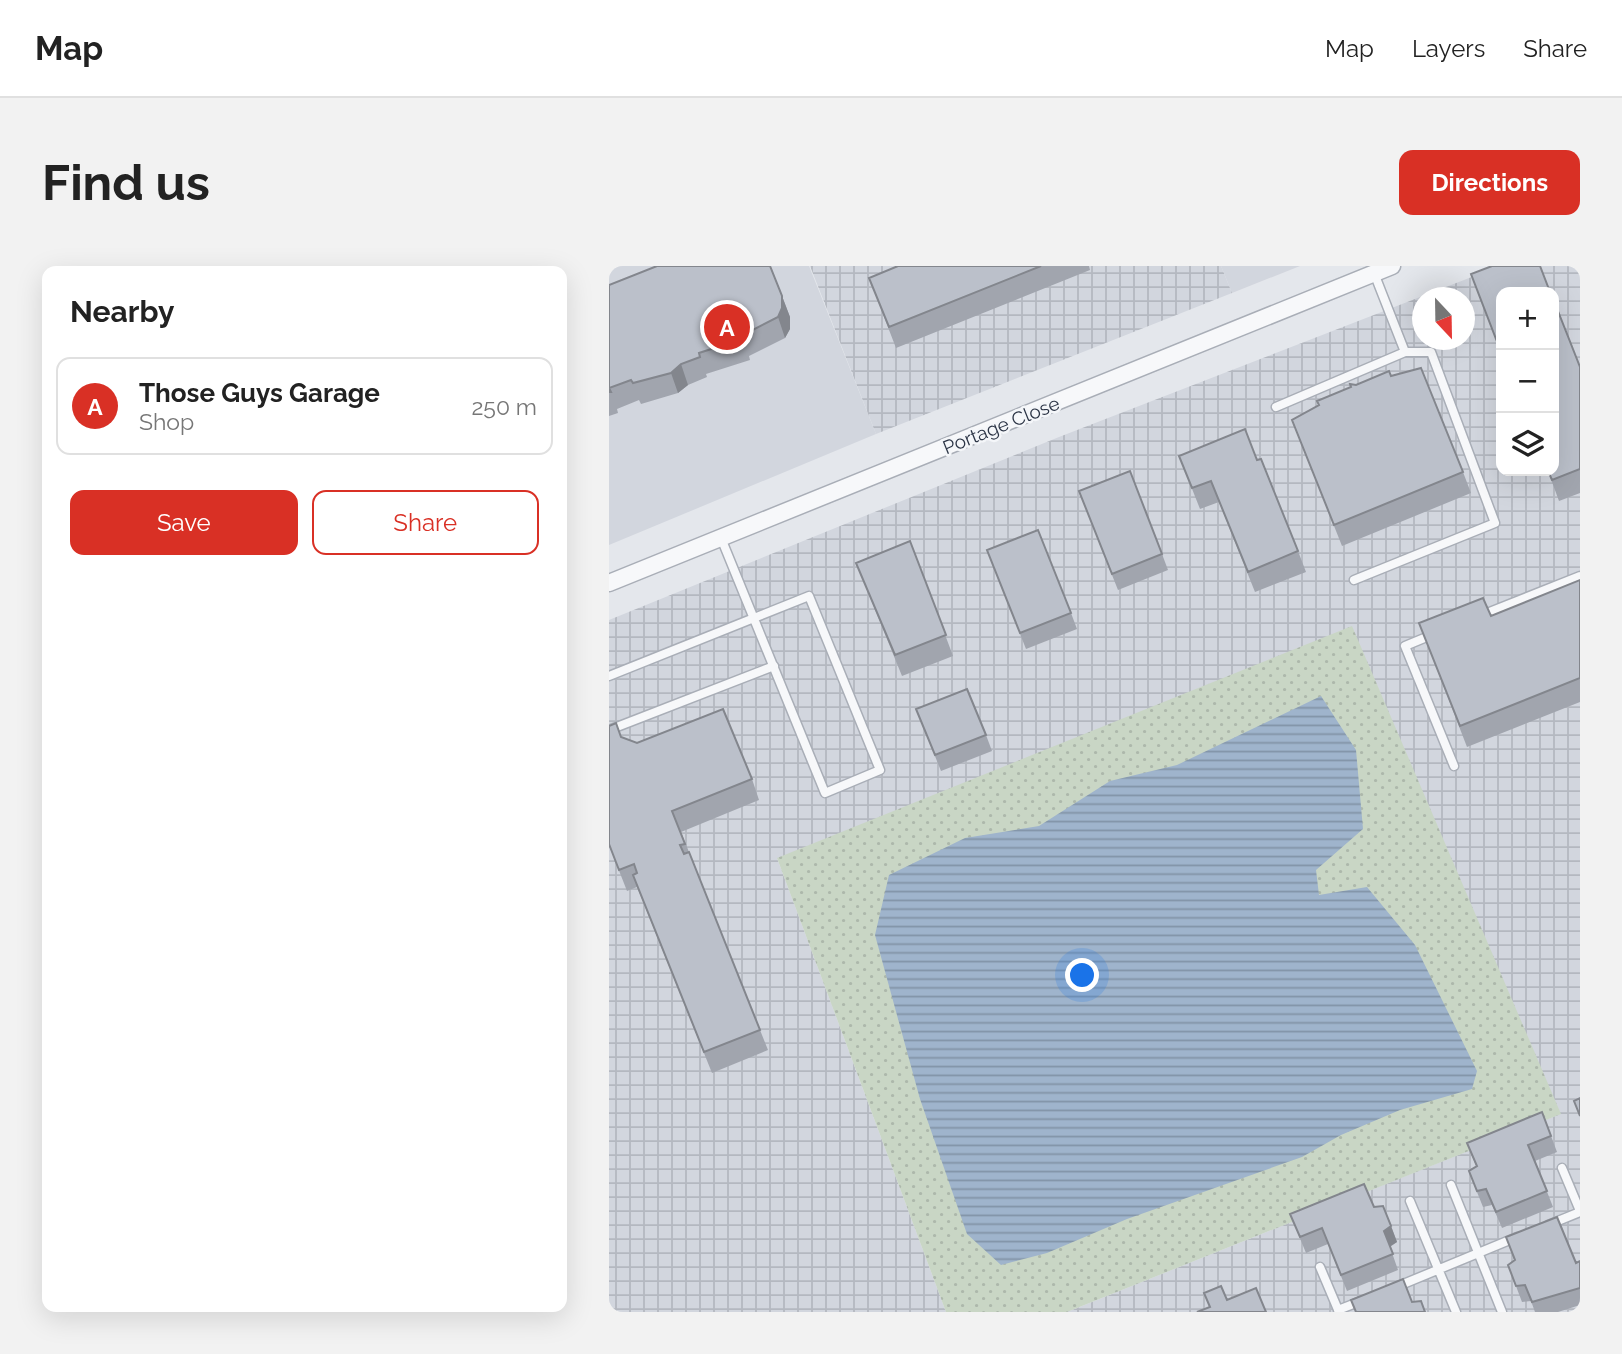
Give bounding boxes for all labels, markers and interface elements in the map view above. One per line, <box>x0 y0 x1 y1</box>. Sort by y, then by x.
text: Map <box>35 29 103 68</box>
text: Map <box>1325 34 1374 63</box>
text: Layers <box>1412 34 1485 63</box>
text: Share <box>1523 34 1587 63</box>
button: Directions <box>1399 150 1580 215</box>
text: Find us <box>42 154 210 211</box>
north arrow <box>1412 287 1475 350</box>
map controls <box>1496 287 1559 476</box>
button: + <box>1496 287 1559 350</box>
text: Nearby <box>70 294 174 329</box>
pin: A <box>704 301 750 353</box>
button: − <box>1496 350 1559 413</box>
text: Those Guys Garage <box>139 378 380 408</box>
street label: Portage Close <box>939 392 1063 458</box>
text: A <box>87 393 103 420</box>
text: 250 m <box>471 393 537 420</box>
text: Shop <box>139 408 194 435</box>
button: layers <box>1496 413 1559 476</box>
button: Save <box>70 490 298 555</box>
button: Share <box>312 490 539 555</box>
your location <box>1065 958 1099 992</box>

